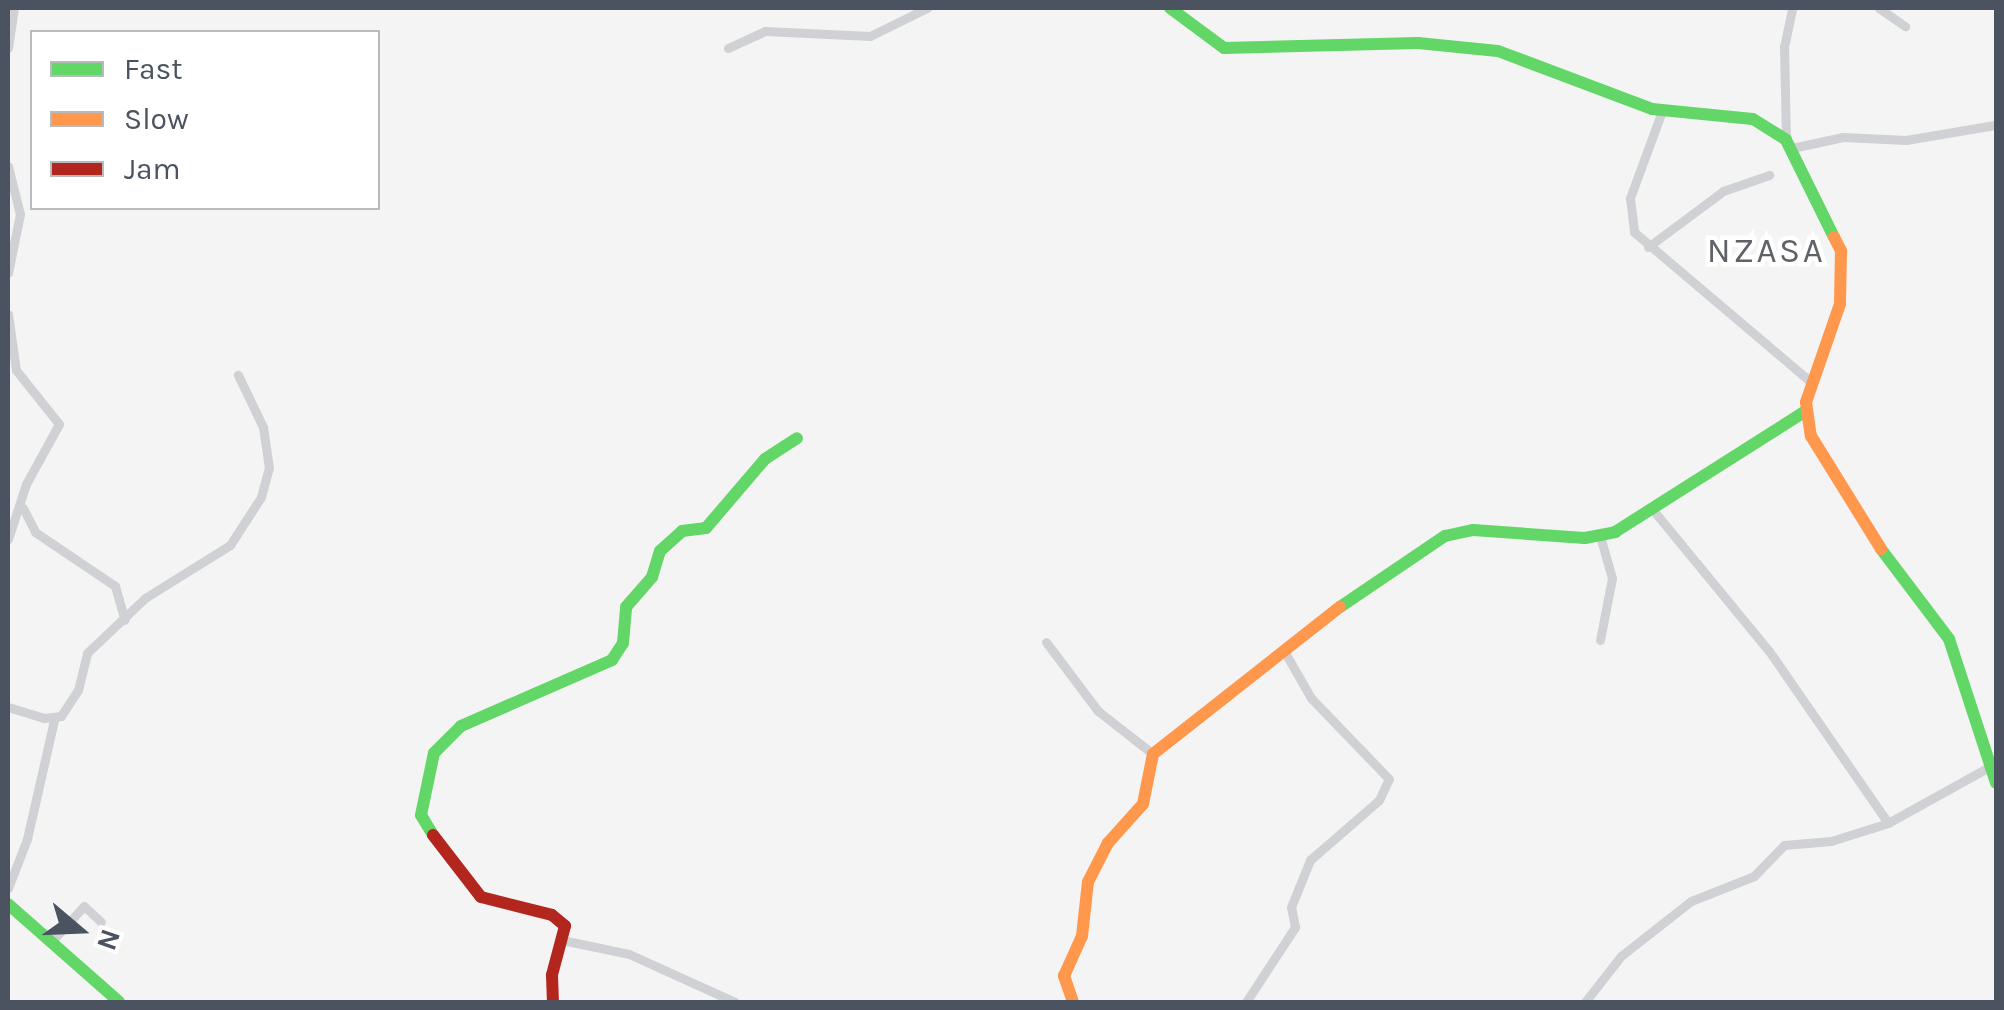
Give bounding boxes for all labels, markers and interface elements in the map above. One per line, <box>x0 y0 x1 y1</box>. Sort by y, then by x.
legend <box>30 30 380 210</box>
text: Fast <box>124 51 183 87</box>
text: Slow <box>124 101 189 137</box>
text: Jam <box>124 151 181 187</box>
district label: NZASA <box>1707 230 1825 272</box>
north arrow <box>30 880 130 980</box>
text: N <box>90 925 128 955</box>

